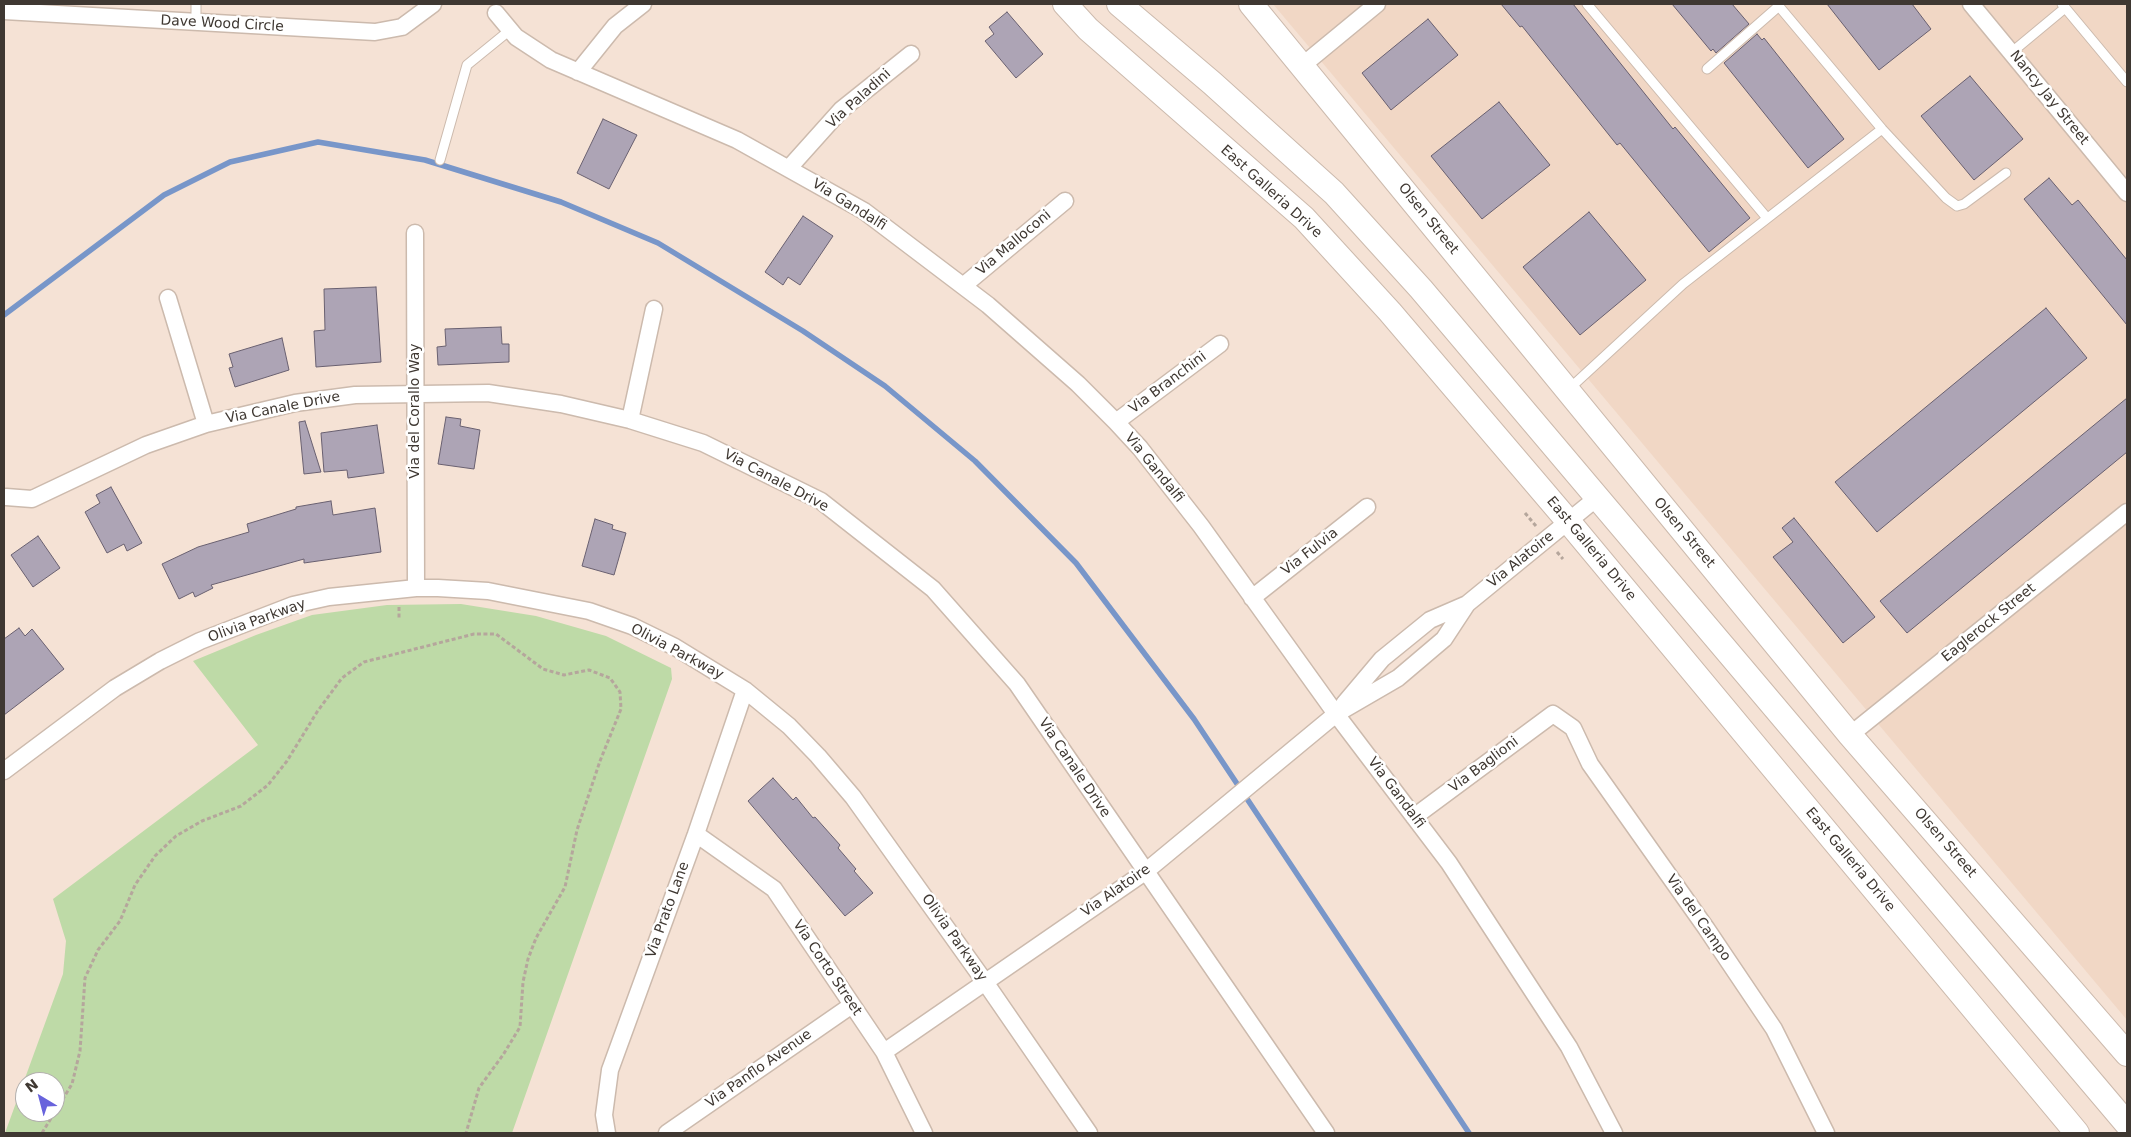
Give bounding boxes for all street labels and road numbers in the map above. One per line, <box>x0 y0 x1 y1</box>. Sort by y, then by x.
street label: Dave Wood Circle <box>160 12 284 36</box>
street label: Nancy Jay Street <box>2006 48 2092 148</box>
street label: Via Paladini <box>823 66 895 132</box>
street label: East Galleria Drive <box>1217 142 1325 242</box>
street label: Via Gandalfi <box>809 175 889 235</box>
street label: Olsen Street <box>1394 180 1462 258</box>
street label: Via Malloconi <box>973 207 1055 279</box>
street label: Via del Corallo Way <box>407 343 423 479</box>
street label: Via Branchini <box>1126 349 1210 417</box>
street label: Via Canale Drive <box>224 389 342 427</box>
street label: Via Gandalfi <box>1121 430 1187 506</box>
street label: Via Canale Drive <box>721 446 831 516</box>
street label: East Galleria Drive <box>1543 494 1639 604</box>
street label: Olsen Street <box>1650 494 1718 572</box>
street label: Via Fulvia <box>1278 525 1342 579</box>
street label: Via Alatoire <box>1485 528 1557 592</box>
street label: Eaglerock Street <box>1939 580 2039 666</box>
street label: Olivia Parkway <box>206 596 308 646</box>
street label: Olivia Parkway <box>628 621 726 683</box>
street label: Via Canale Drive <box>1035 715 1113 821</box>
street label: Via Baglioni <box>1446 734 1522 796</box>
street label: Via Gandalfi <box>1364 754 1428 832</box>
street label: East Galleria Drive <box>1802 805 1898 915</box>
street label: Olsen Street <box>1910 805 1980 881</box>
street label: Via Prato Lane <box>643 860 693 960</box>
street label: Via Alatoire <box>1078 861 1154 921</box>
street label: Via del Campo <box>1662 872 1734 964</box>
street label: Olivia Parkway <box>918 891 990 985</box>
street label: Via Corto Street <box>789 917 865 1019</box>
street label: Via Panflo Avenue <box>703 1026 815 1112</box>

